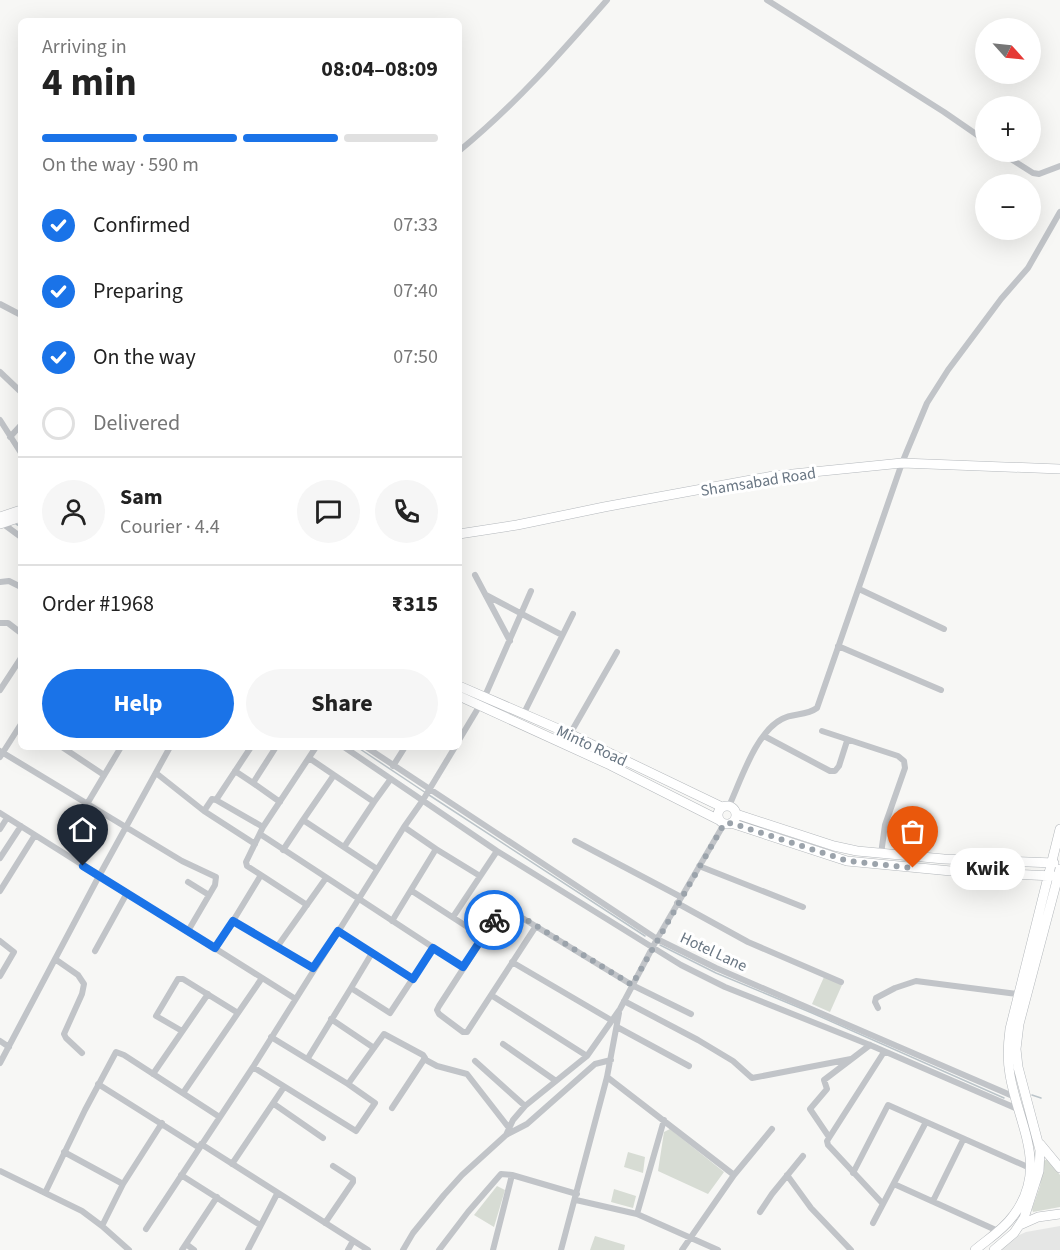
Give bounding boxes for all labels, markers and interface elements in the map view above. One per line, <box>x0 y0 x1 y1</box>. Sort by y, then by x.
north arrow <box>975 18 1041 84</box>
map controls <box>975 18 1041 240</box>
text: Arriving in <box>42 33 127 61</box>
text: 08:04–08:09 <box>321 53 438 85</box>
text: 4 min <box>42 55 137 111</box>
button: + <box>975 96 1041 162</box>
text: On the way · 590 m <box>42 151 199 179</box>
button: − <box>975 174 1041 240</box>
icon: check <box>42 209 75 242</box>
text: Confirmed <box>93 209 190 241</box>
text: 07:33 <box>393 211 438 239</box>
icon: check <box>42 275 75 308</box>
text: Preparing <box>93 275 183 307</box>
text: 07:40 <box>393 277 438 305</box>
icon: check <box>42 341 75 374</box>
text: On the way <box>93 341 196 373</box>
text: 07:50 <box>393 343 438 371</box>
text: Delivered <box>93 407 180 439</box>
street label: Shamsabad Road <box>699 462 817 502</box>
button: person <box>42 480 105 543</box>
button: chat <box>297 480 360 543</box>
button: phone <box>375 480 438 543</box>
text: Sam <box>120 481 163 513</box>
text: Courier · 4.4 <box>120 513 220 541</box>
text: Order #1968 <box>42 588 154 620</box>
text: ₹315 <box>392 588 438 620</box>
button: Help <box>42 669 234 738</box>
button: Share <box>246 669 438 738</box>
street label: Minto Road <box>553 720 631 772</box>
pin <box>57 804 108 866</box>
pin <box>887 806 938 868</box>
icon: home <box>66 813 99 846</box>
icon: bag <box>896 815 929 848</box>
callout: Kwik <box>949 847 1024 889</box>
text: Kwik <box>966 855 1009 883</box>
courier <box>464 890 524 950</box>
icon: bike <box>478 904 511 937</box>
street label: Hotel Lane <box>676 927 751 977</box>

